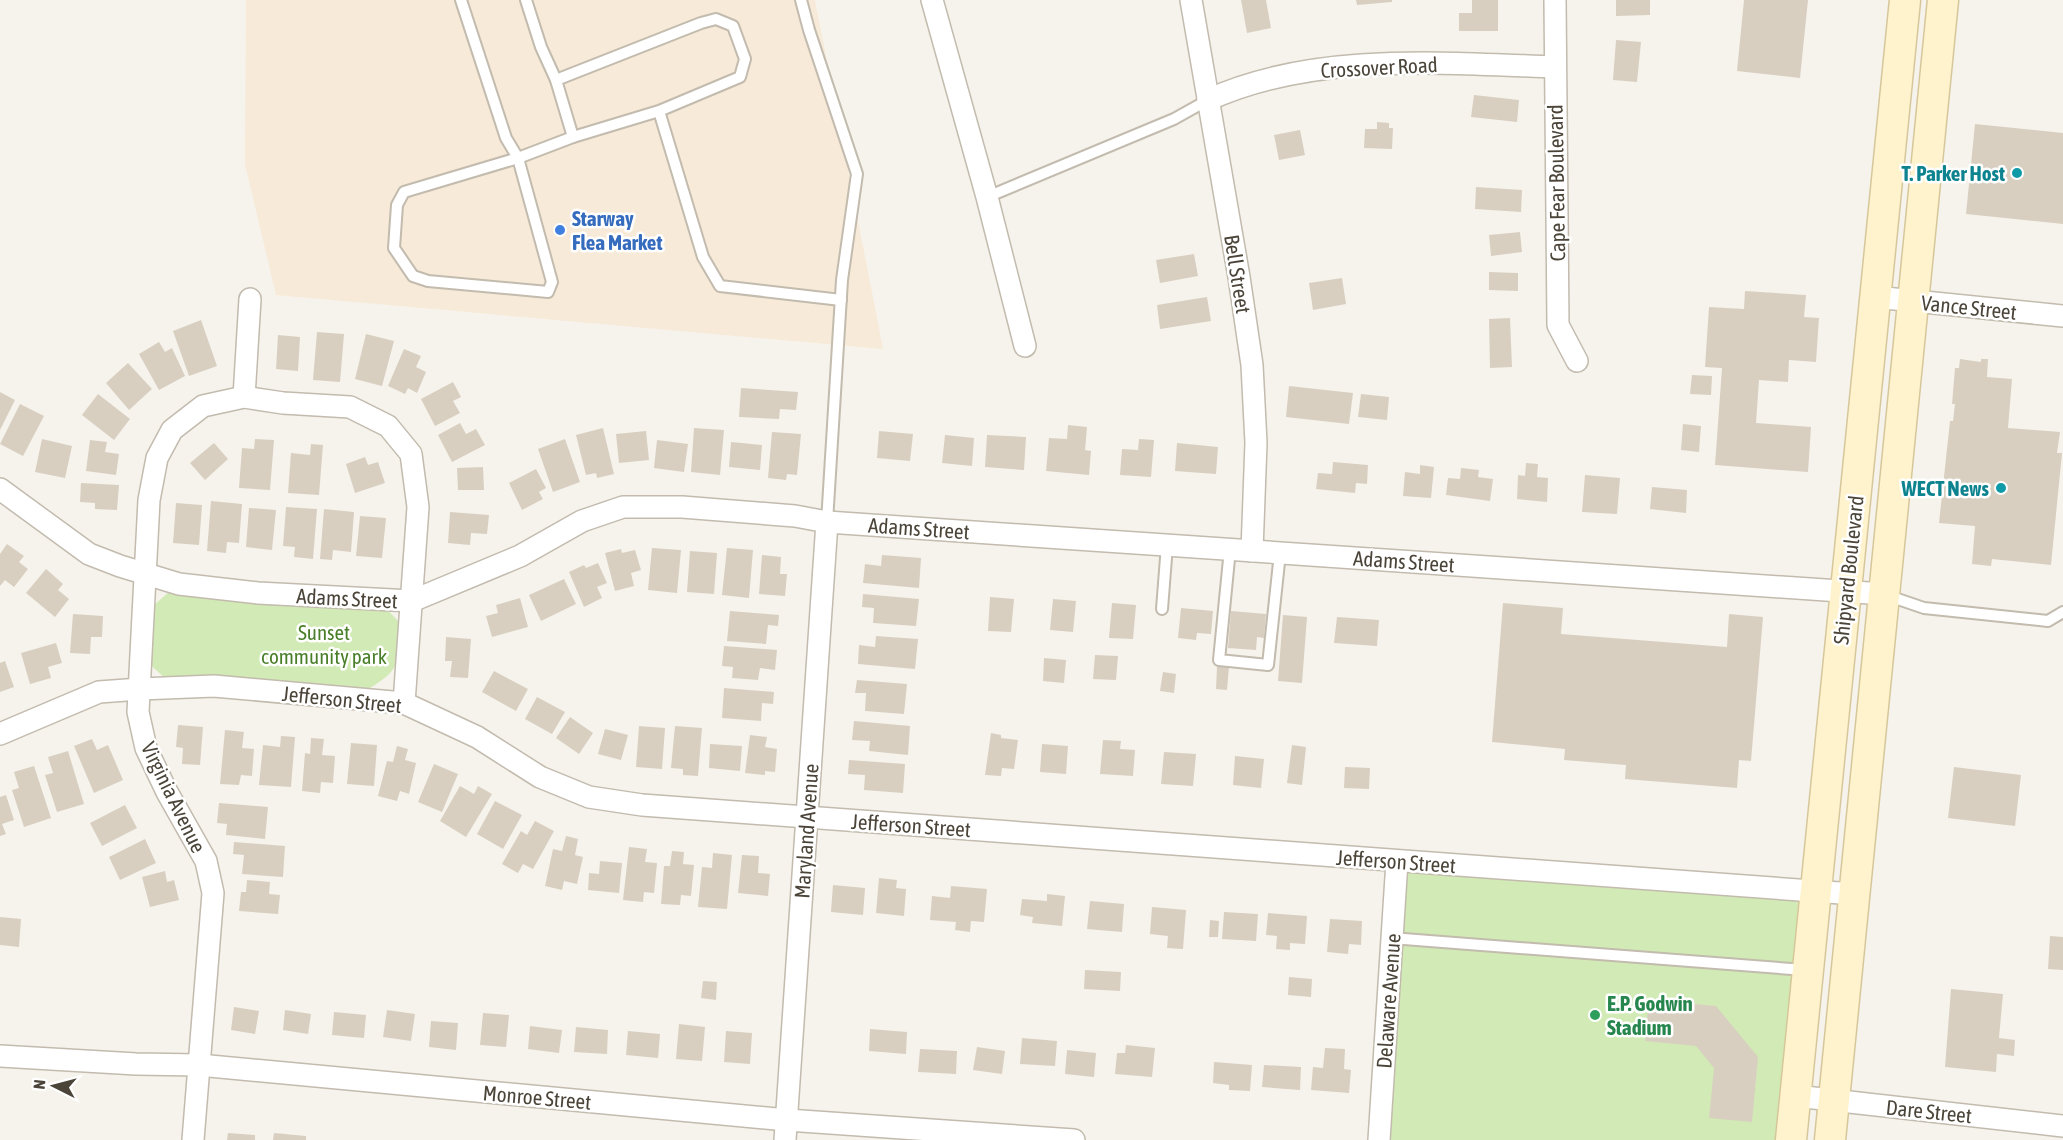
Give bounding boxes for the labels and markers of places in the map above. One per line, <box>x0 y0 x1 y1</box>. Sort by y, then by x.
place label: T. Parker Host <box>1901 161 2005 185</box>
marker: T. Parker Host <box>2010 166 2024 180</box>
place label: Starway Flea Market <box>572 206 662 254</box>
marker: Starway Flea Market <box>553 223 567 237</box>
place label: WECT News <box>1901 476 1990 500</box>
marker: WECT News <box>1994 481 2008 495</box>
place label: E.P. Godwin Stadium <box>1607 991 1693 1039</box>
marker: E.P. Godwin Stadium <box>1588 1008 1602 1022</box>

